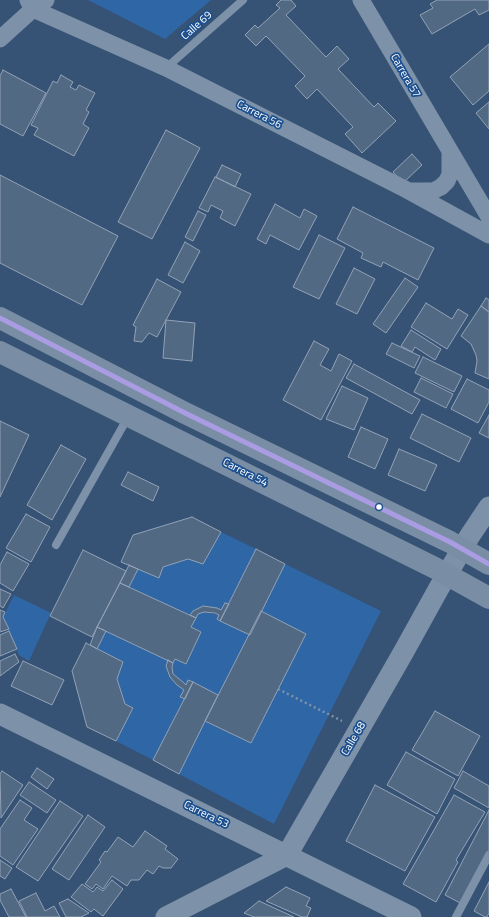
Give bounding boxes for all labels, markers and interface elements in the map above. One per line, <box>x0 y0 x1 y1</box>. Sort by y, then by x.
street label: Calle 69 <box>179 9 215 43</box>
street label: Carrera 57 <box>387 52 423 100</box>
street label: Carrera 56 <box>234 98 284 132</box>
street label: Carrera 54 <box>220 456 270 490</box>
unlabelled marker <box>374 502 384 512</box>
street label: Calle 68 <box>339 720 369 758</box>
street label: Carrera 53 <box>181 798 231 832</box>

